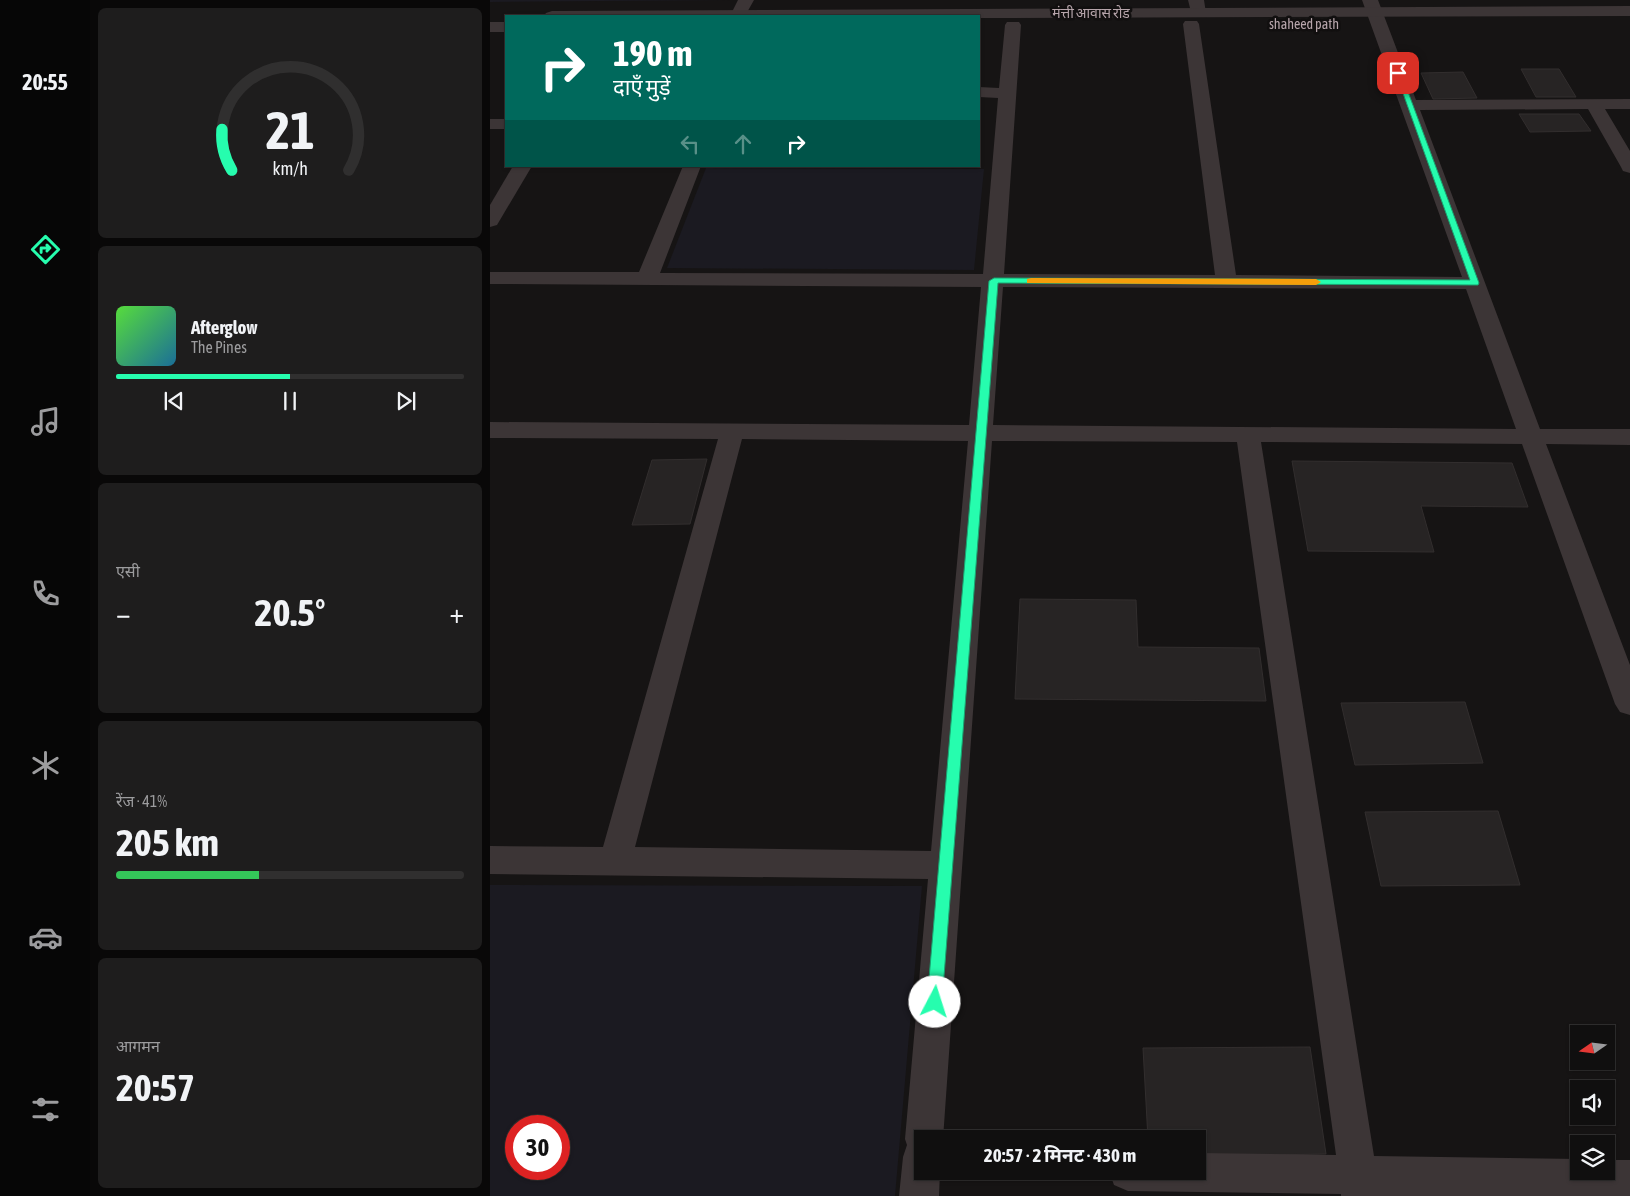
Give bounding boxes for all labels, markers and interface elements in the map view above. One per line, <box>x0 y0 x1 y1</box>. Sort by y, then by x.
street label: मंत्ती आवास रोड <box>1052 5 1130 21</box>
street label: shaheed path <box>1269 16 1339 32</box>
text: 190 m <box>613 33 692 73</box>
icon: right <box>530 35 595 100</box>
pin <box>1377 52 1419 94</box>
icon: arrive <box>1384 59 1412 87</box>
text: 20:55 <box>22 69 68 95</box>
text: दाएँ मुड़ें <box>613 74 671 100</box>
text: 21 <box>266 100 314 160</box>
icon: left <box>676 130 704 158</box>
icon: ahead <box>729 130 757 158</box>
icon: right <box>782 130 810 158</box>
text: km/h <box>272 158 308 179</box>
icon: directions <box>28 232 63 267</box>
text: Afterglow <box>191 316 258 338</box>
text: The Pines <box>191 338 247 356</box>
icon: previous <box>160 387 188 415</box>
icon: pause <box>276 387 304 415</box>
icon: next <box>392 387 420 415</box>
icon: music <box>28 404 63 439</box>
text: एसी <box>116 562 140 580</box>
icon: phone <box>28 576 63 611</box>
text: 20.5° <box>255 591 325 634</box>
text: − <box>116 597 131 629</box>
text: + <box>449 597 464 629</box>
icon: climate <box>28 748 63 783</box>
text: रेंज · 41% <box>116 792 167 810</box>
text: 205 km <box>116 821 219 864</box>
icon: car <box>28 920 63 955</box>
position arrow <box>908 975 960 1027</box>
north arrow <box>1570 1025 1615 1070</box>
map controls <box>1570 1025 1615 1180</box>
text: आगमन <box>116 1037 160 1055</box>
text: 20:57 <box>116 1066 195 1109</box>
button: sound <box>1570 1080 1615 1125</box>
icon: filters <box>28 1092 63 1127</box>
speed limit sign: 30 <box>505 1115 570 1180</box>
button: layers <box>1570 1135 1615 1180</box>
text: 20:57 · 2 मिनट · 430 m <box>984 1144 1136 1166</box>

